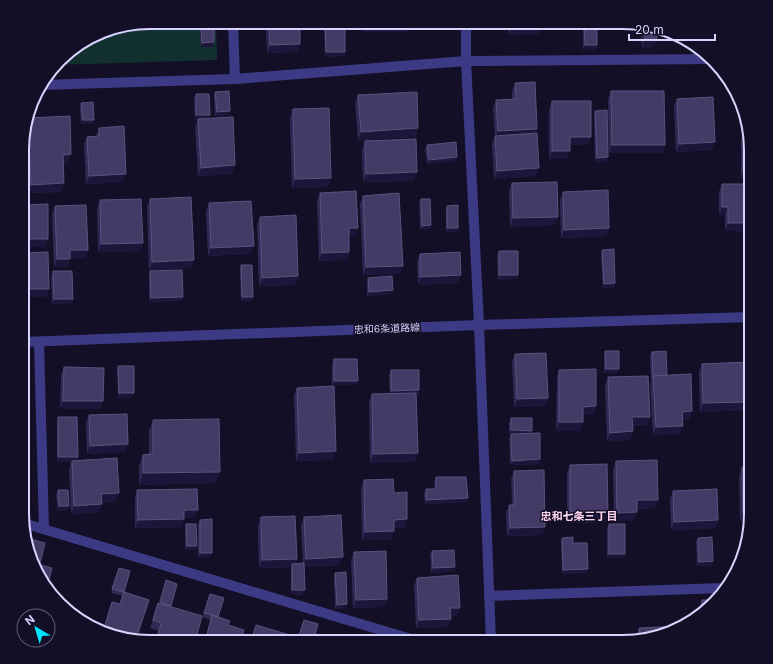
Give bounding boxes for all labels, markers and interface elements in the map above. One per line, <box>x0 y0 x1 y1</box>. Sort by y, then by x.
scale bar <box>629 16 715 42</box>
text: 20 m <box>635 22 664 37</box>
street label: 忠和6条道路線 <box>354 321 420 335</box>
district label: 忠和七条三丁目 <box>541 509 618 523</box>
north arrow <box>16 608 56 648</box>
text: N <box>22 612 37 628</box>

